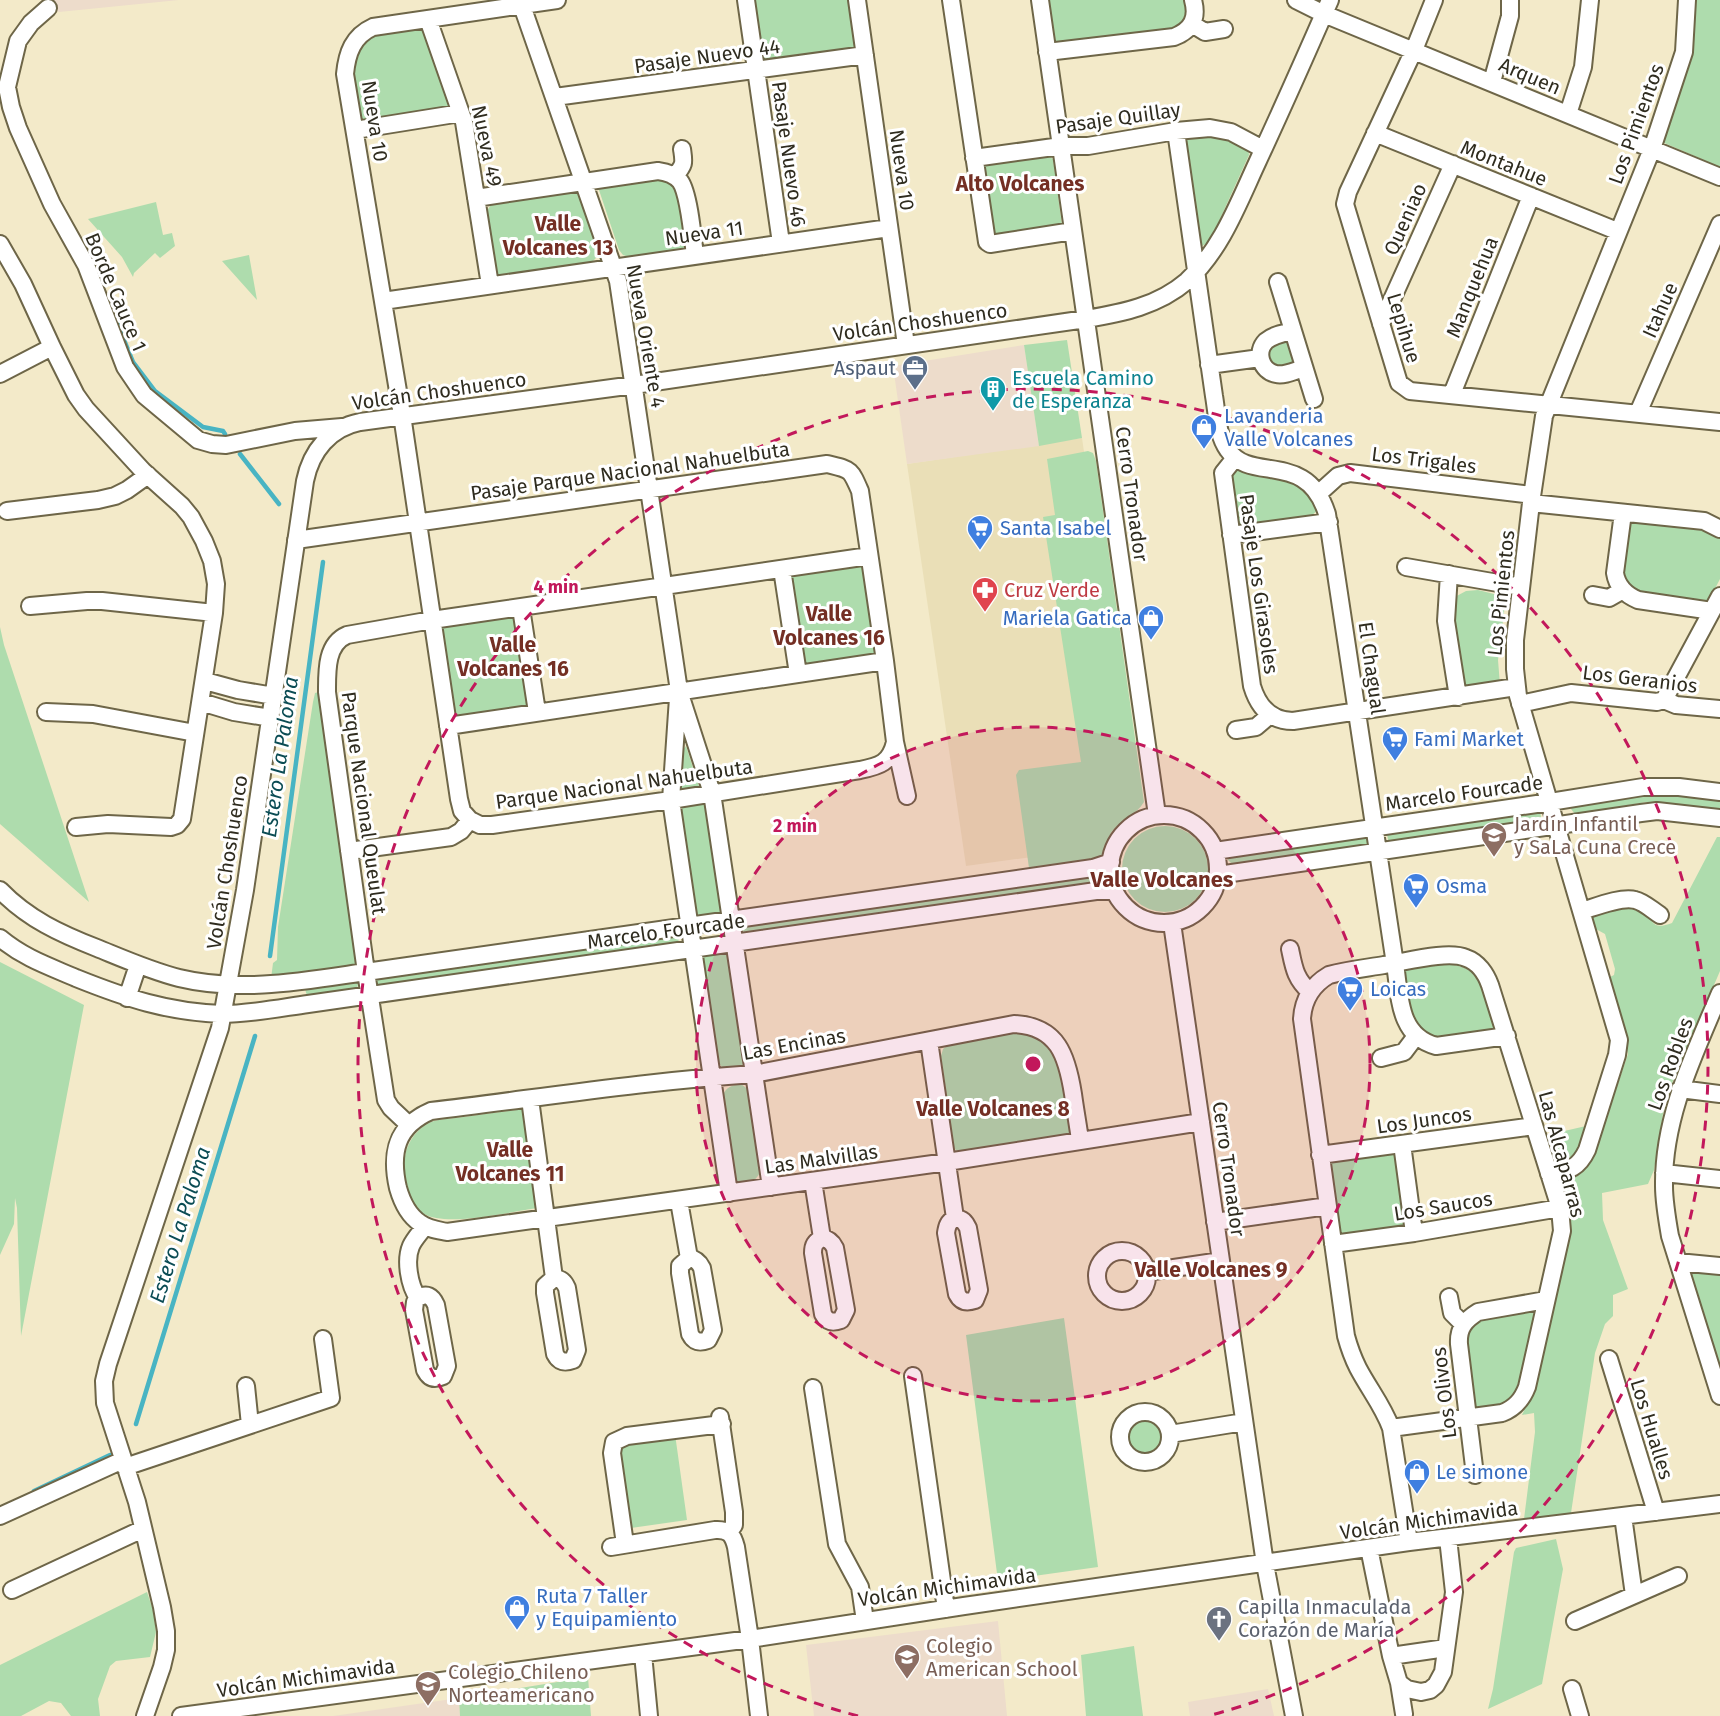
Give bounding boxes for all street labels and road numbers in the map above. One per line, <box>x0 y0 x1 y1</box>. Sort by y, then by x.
street label: Pasaje Nuevo 44 <box>633 34 782 78</box>
street label: Arquen <box>1495 52 1565 100</box>
street label: Los Pimientos <box>1603 61 1669 187</box>
street label: Nueva 10 <box>357 79 393 163</box>
street label: Pasaje Nuevo 46 <box>767 80 811 228</box>
street label: Pasaje Quillay <box>1054 97 1182 139</box>
street label: Nueva 49 <box>467 103 507 189</box>
street label: Nueva 10 <box>884 128 920 212</box>
street label: Montahue <box>1457 135 1551 191</box>
street label: Queniao <box>1379 179 1431 259</box>
street label: Nueva 11 <box>663 216 745 250</box>
street label: Borde Cauce 1 <box>80 229 152 355</box>
street label: Manquehua <box>1441 233 1503 341</box>
street label: Nueva Oriente 4 <box>622 262 671 410</box>
street label: Itahue <box>1637 279 1683 341</box>
street label: Lepihue <box>1382 290 1426 366</box>
street label: Volcán Choshuenco <box>831 298 1009 346</box>
street label: Volcán Choshuenco <box>350 367 528 415</box>
street label: Cerro Tronador <box>1111 425 1153 563</box>
street label: Pasaje Parque Nacional Nahuelbuta <box>469 437 791 505</box>
street label: Los Trigales <box>1370 442 1478 478</box>
street label: Pasaje Los Girasoles <box>1234 492 1284 676</box>
street label: Los Pimientos <box>1482 529 1520 657</box>
street label: El Chagual <box>1354 620 1390 716</box>
street label: Los Geranios <box>1581 660 1699 698</box>
street label: Parque Nacional Queulat <box>336 690 392 917</box>
street label: Parque Nacional Nahuelbuta <box>494 754 754 814</box>
street label: Marcelo Fourcade <box>1384 770 1544 816</box>
street label: Volcán Choshuenco <box>201 773 253 951</box>
street label: Marcelo Fourcade <box>586 908 746 954</box>
street label: Los Robles <box>1642 1014 1698 1114</box>
street label: Las Encinas <box>741 1023 847 1065</box>
street label: Las Alcaparras <box>1534 1088 1590 1220</box>
street label: Cerro Tronador <box>1208 1100 1250 1238</box>
street label: Los Juncos <box>1375 1101 1473 1139</box>
street label: Las Malvillas <box>763 1139 879 1179</box>
street label: Los Saucos <box>1392 1186 1494 1226</box>
street label: Los Olivos <box>1426 1346 1462 1440</box>
street label: Los Hualles <box>1625 1376 1679 1482</box>
street label: Volcán Michimavida <box>1338 1496 1520 1544</box>
street label: Volcán Michimavida <box>856 1563 1038 1611</box>
street label: Volcán Michimavida <box>215 1654 397 1702</box>

